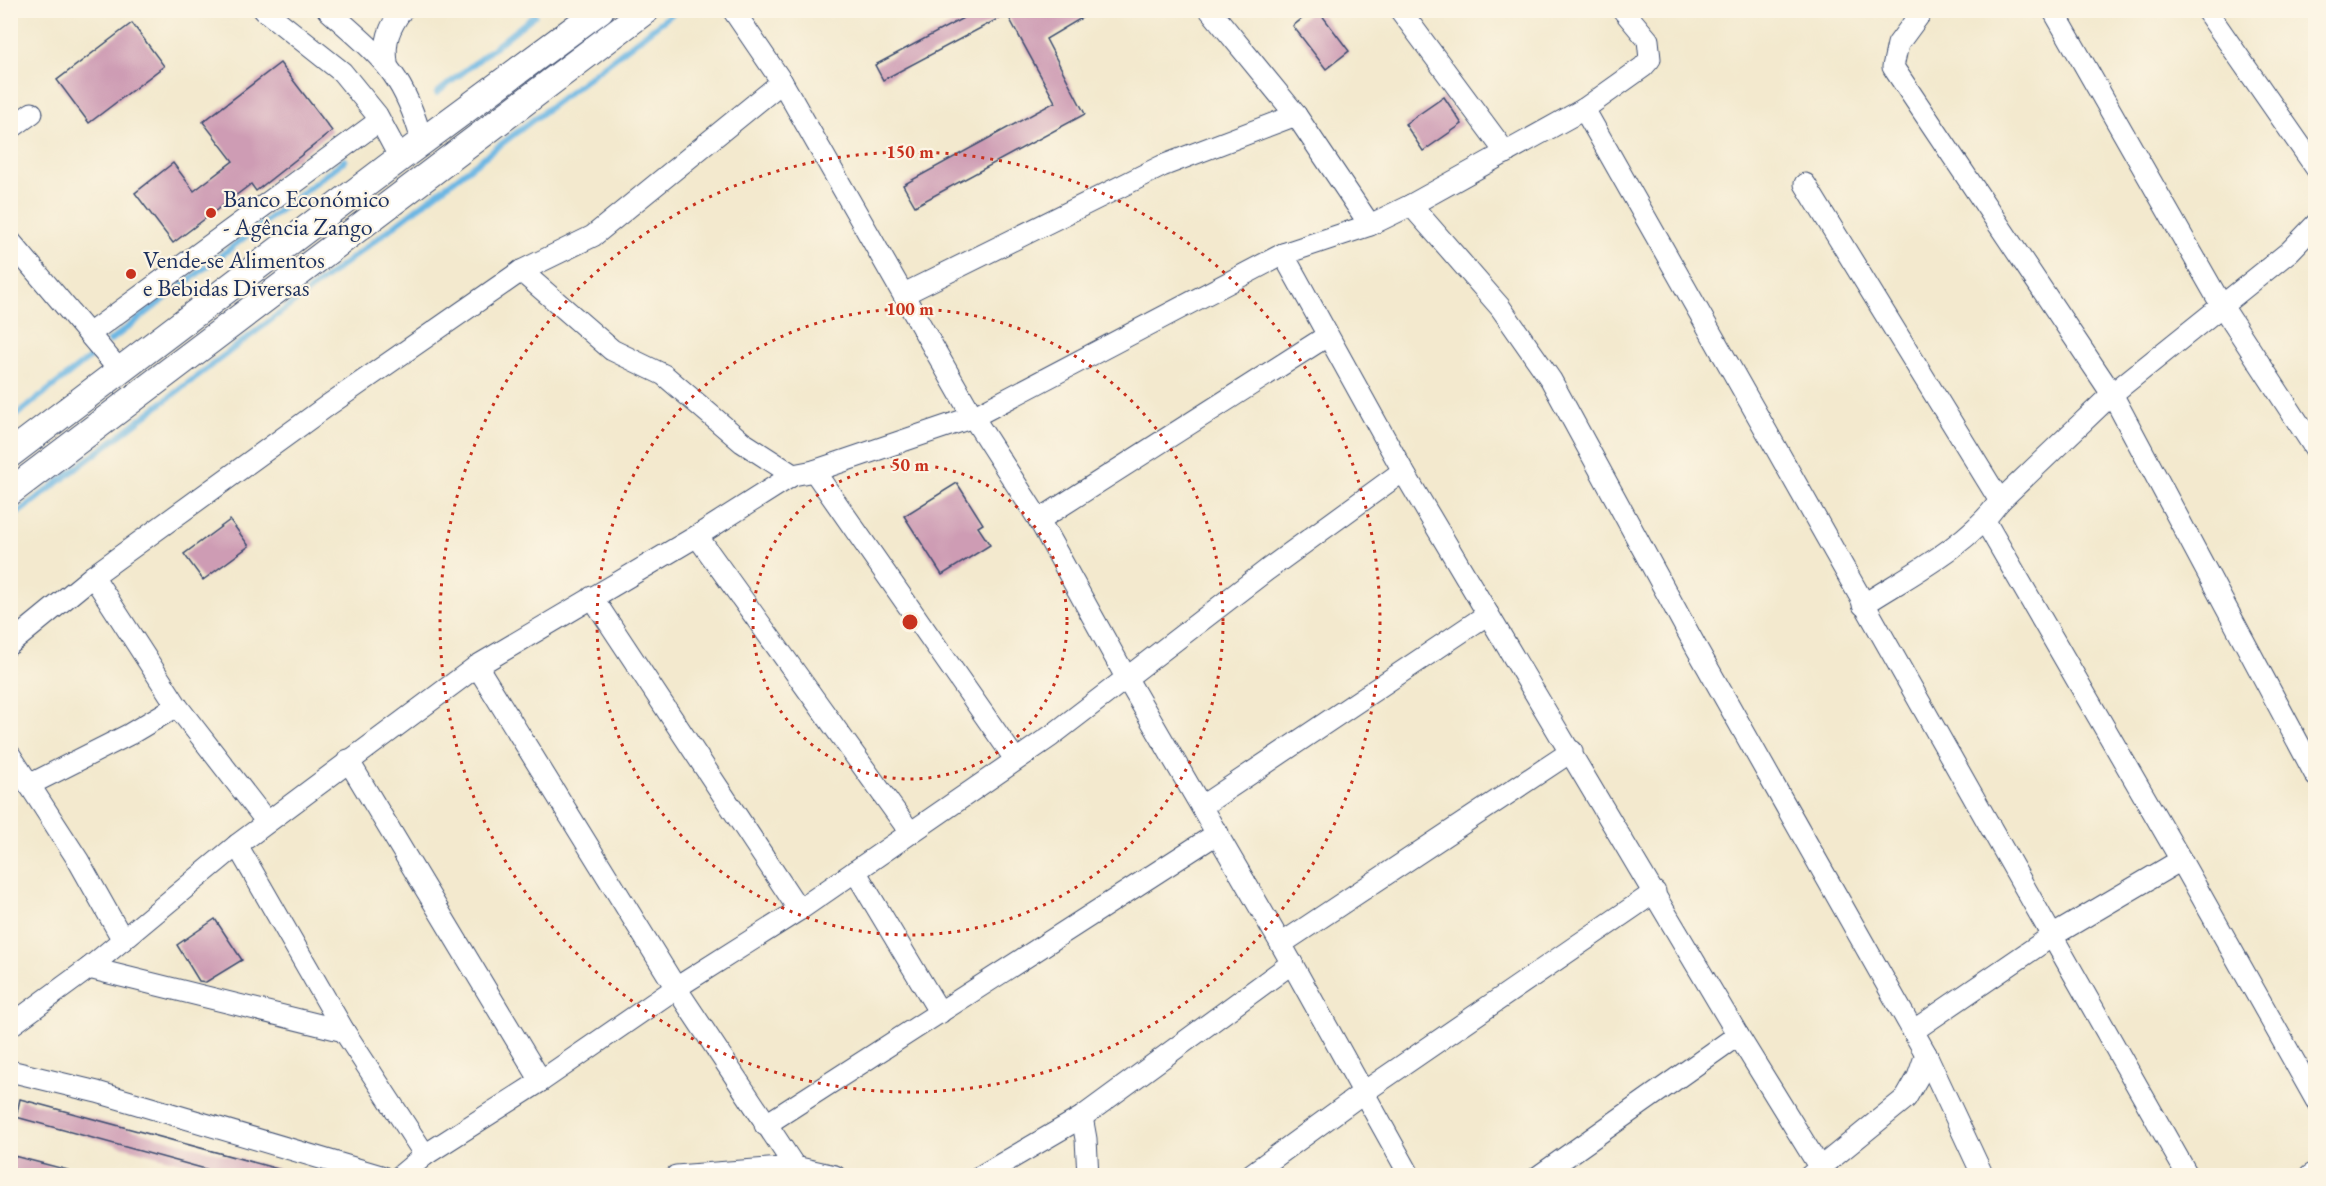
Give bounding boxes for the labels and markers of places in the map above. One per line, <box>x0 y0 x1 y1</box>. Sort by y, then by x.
place label: Banco Económico - Agência Zango <box>223 183 390 242</box>
marker: Banco Económico - Agência Zango <box>204 206 218 220</box>
place label: Vende-se Alimentos e Bebidas Diversas <box>143 244 325 303</box>
marker: Vende-se Alimentos e Bebidas Diversas <box>124 267 138 281</box>
centre of rings <box>900 612 920 632</box>

